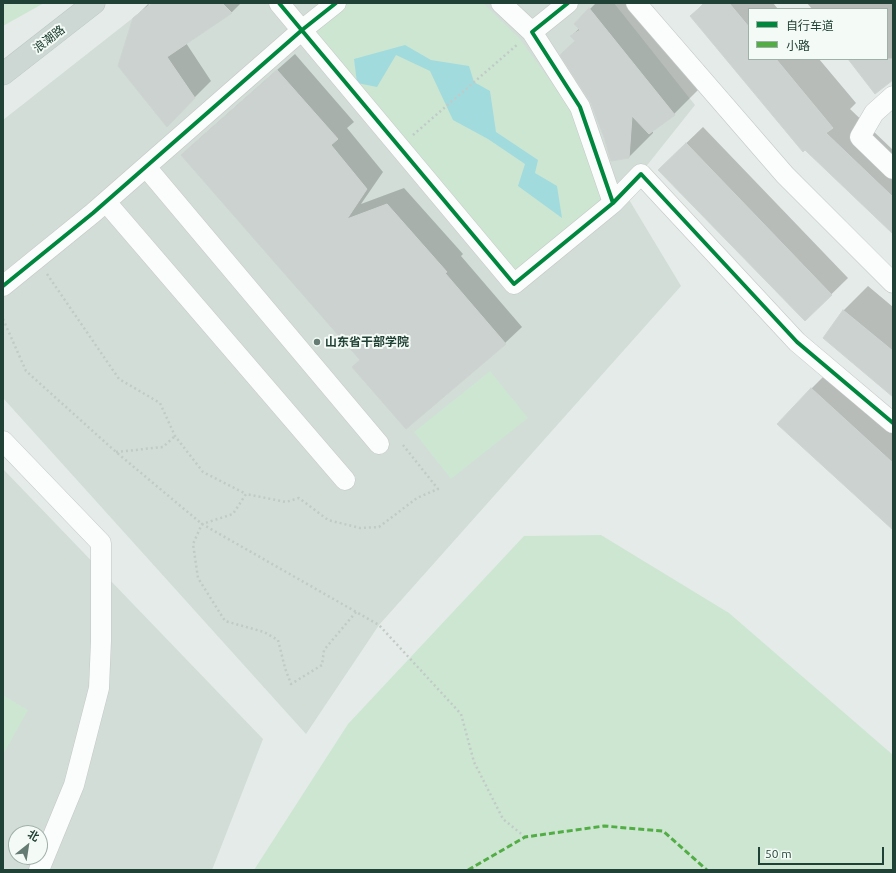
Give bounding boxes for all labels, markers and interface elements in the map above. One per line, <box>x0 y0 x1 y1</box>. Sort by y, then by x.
legend <box>748 8 888 60</box>
text: 自行车道 <box>786 19 834 32</box>
street label: 浪潮路 <box>30 22 68 56</box>
text: 小路 <box>786 39 810 52</box>
place label: 山东省干部学院 <box>325 335 409 349</box>
marker: 山东省干部学院 <box>312 337 322 347</box>
north arrow <box>8 825 48 865</box>
text: 北 <box>26 828 41 843</box>
scale bar <box>760 839 886 865</box>
text: 50 m <box>765 847 792 860</box>

